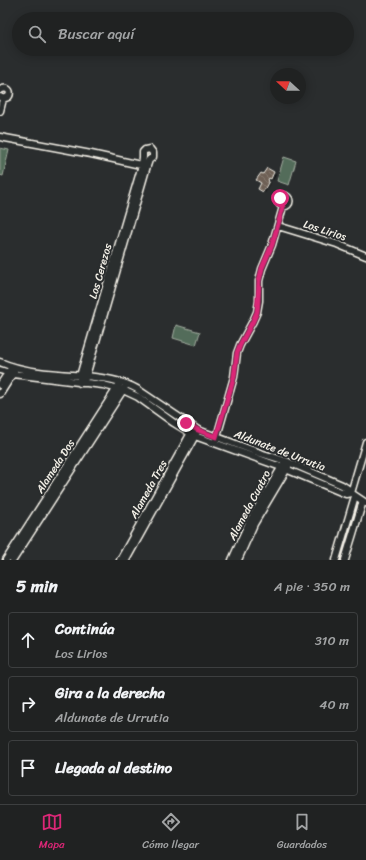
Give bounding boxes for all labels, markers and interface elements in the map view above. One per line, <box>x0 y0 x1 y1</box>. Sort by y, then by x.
search box <box>12 12 354 56</box>
text: Buscar aquí <box>58 21 135 47</box>
icon: search <box>26 23 48 45</box>
north arrow <box>270 68 306 104</box>
route start <box>271 189 289 207</box>
street label: Los Lirios <box>301 215 349 247</box>
street label: Los Cerezos <box>84 240 118 301</box>
route end <box>177 414 195 432</box>
street label: Aldunate de Urrutia <box>230 424 329 477</box>
street label: Alameda Dos <box>30 435 81 498</box>
street label: Alameda Tres <box>124 456 173 523</box>
street label: Alameda Cuatro <box>222 466 276 545</box>
text: 5 min <box>16 571 58 601</box>
text: A pie · 350 m <box>274 575 350 598</box>
text: Continúa <box>55 616 114 642</box>
icon: ahead <box>17 629 39 651</box>
text: 310 m <box>315 629 349 652</box>
text: Los Lirios <box>55 642 107 665</box>
text: Gira a la derecha <box>55 680 165 706</box>
icon: right <box>17 693 39 715</box>
text: 40 m <box>319 693 349 716</box>
text: Aldunate de Urrutia <box>55 706 169 729</box>
text: Llegada al destino <box>55 755 172 781</box>
icon: arrive <box>17 757 39 779</box>
tab: Mapa <box>39 811 65 854</box>
tab: Cómo llegar <box>142 811 199 854</box>
tab: Guardados <box>277 811 327 854</box>

